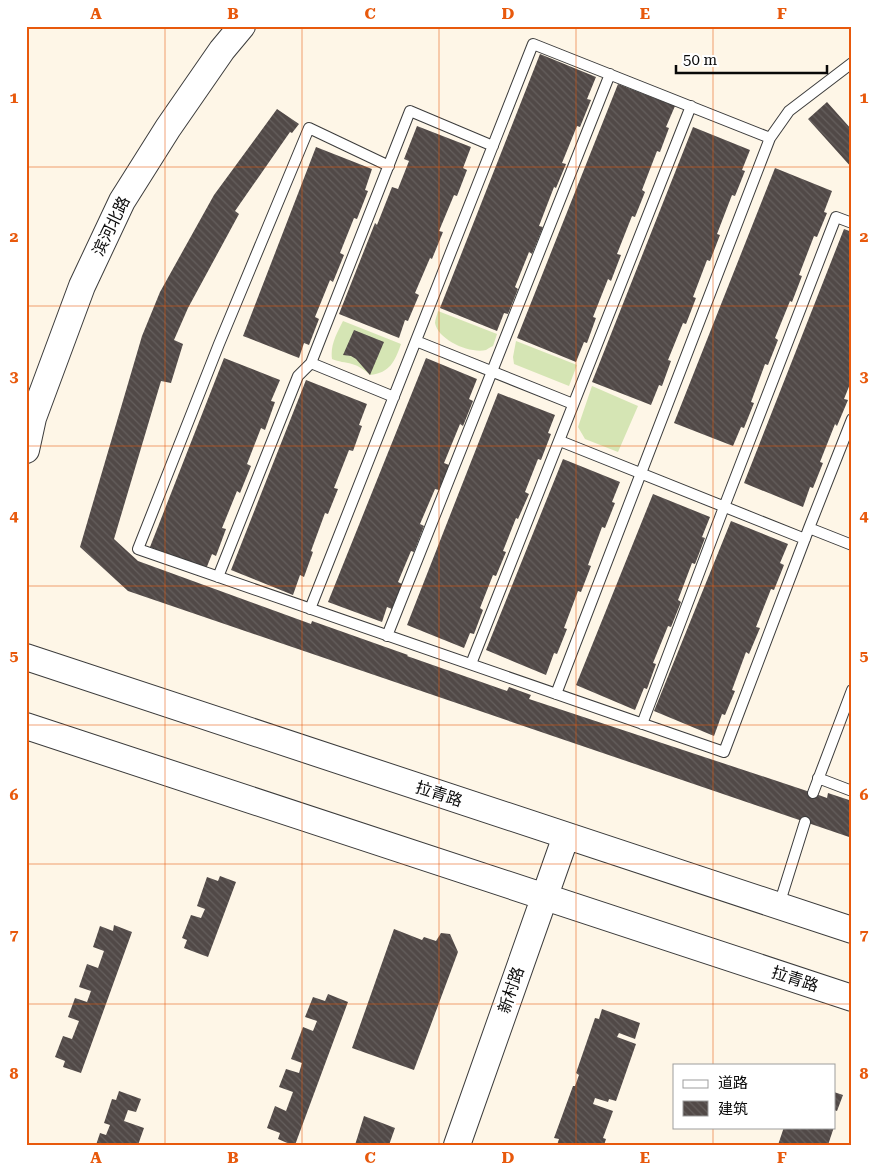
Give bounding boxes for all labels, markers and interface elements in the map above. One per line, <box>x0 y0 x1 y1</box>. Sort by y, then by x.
text: A <box>90 4 102 23</box>
text: B <box>227 4 239 23</box>
text: C <box>364 4 376 23</box>
text: D <box>502 4 515 23</box>
text: E <box>640 4 650 23</box>
text: F <box>777 4 787 23</box>
scale bar <box>676 42 827 74</box>
text: 50 m <box>683 51 718 69</box>
text: 1 <box>10 88 19 107</box>
text: 1 <box>860 88 869 107</box>
street label: 滨河北路 <box>88 193 134 259</box>
text: 2 <box>10 227 19 246</box>
text: 2 <box>860 227 869 246</box>
text: 3 <box>10 367 19 386</box>
text: 3 <box>860 367 869 386</box>
text: 4 <box>10 506 19 525</box>
text: 4 <box>860 506 869 525</box>
text: 5 <box>10 646 19 665</box>
text: 5 <box>860 646 869 665</box>
street label: 拉青路 <box>413 778 465 810</box>
text: 6 <box>10 785 19 804</box>
text: 6 <box>860 785 869 804</box>
text: 7 <box>10 925 19 944</box>
text: 7 <box>860 925 869 944</box>
street label: 拉青路 <box>769 963 821 995</box>
street label: 新村路 <box>494 964 528 1016</box>
text: 8 <box>10 1064 19 1083</box>
legend <box>673 1064 836 1128</box>
text: 8 <box>860 1064 869 1083</box>
text: 道路 <box>718 1074 748 1092</box>
text: 建筑 <box>718 1100 748 1118</box>
text: A <box>90 1148 102 1167</box>
text: B <box>227 1148 239 1167</box>
text: C <box>364 1148 376 1167</box>
text: D <box>502 1148 515 1167</box>
text: E <box>640 1148 650 1167</box>
text: F <box>777 1148 787 1167</box>

